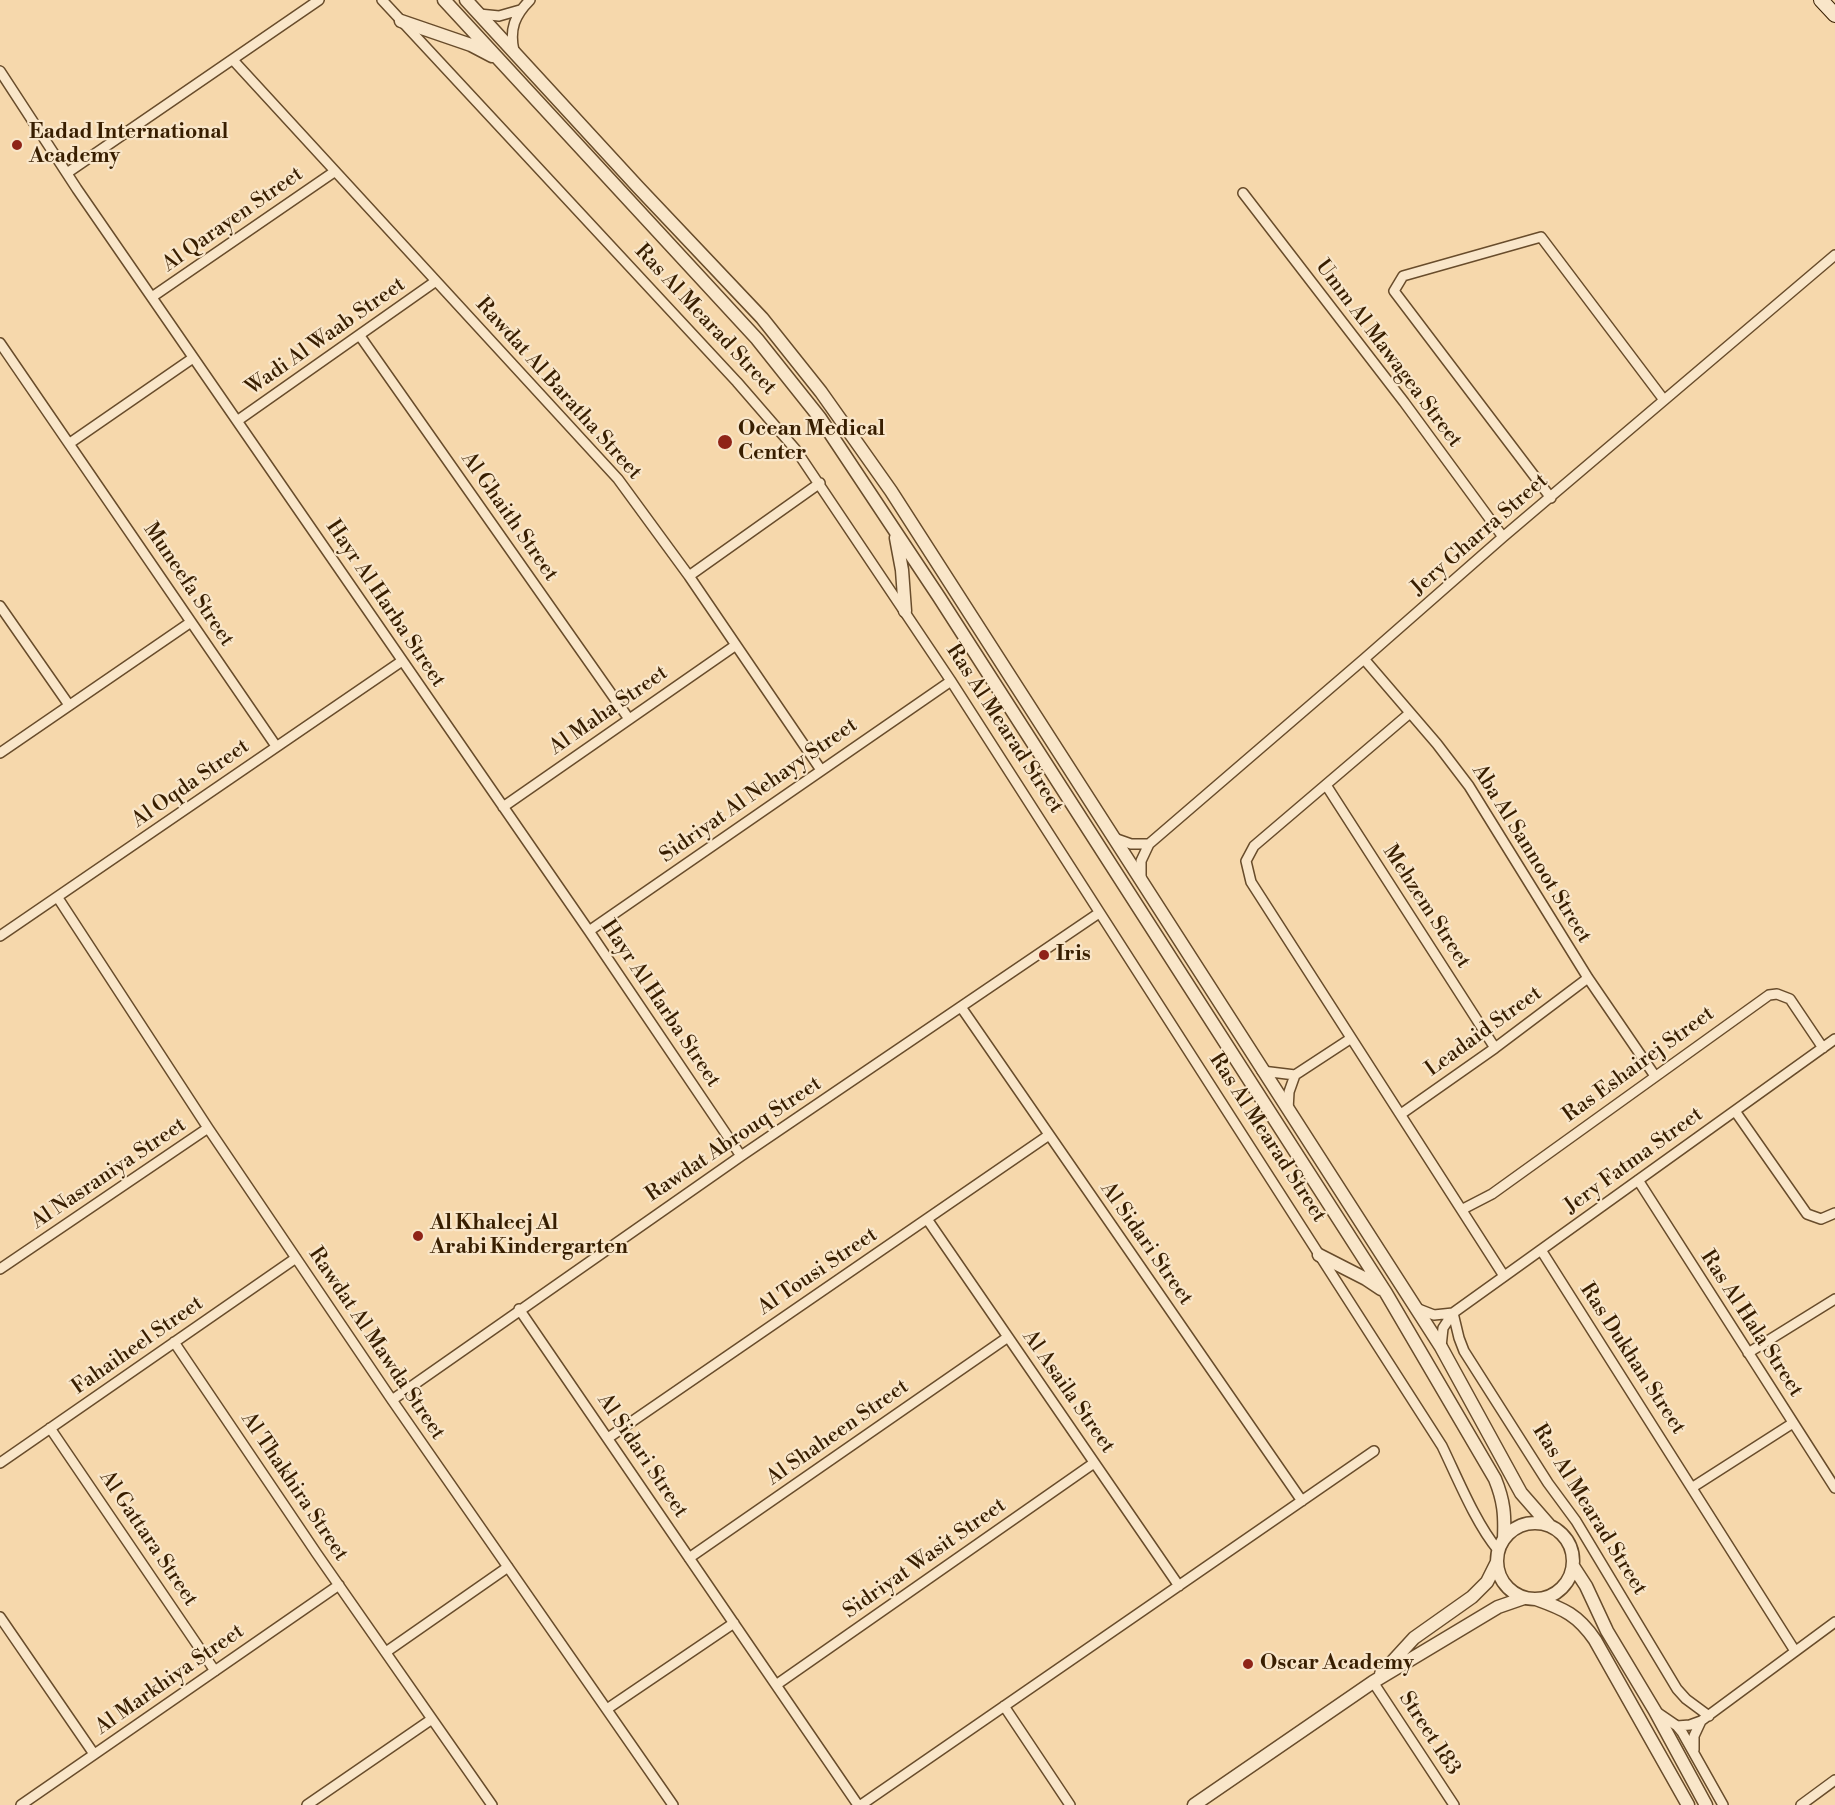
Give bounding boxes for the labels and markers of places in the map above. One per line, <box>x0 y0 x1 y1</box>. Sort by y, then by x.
place label: Eadad International Academy <box>29 120 228 170</box>
marker: Eadad International Academy <box>10 138 24 152</box>
place label: Ocean Medical Center <box>738 417 885 467</box>
marker: Ocean Medical Center <box>716 433 734 451</box>
place label: Iris <box>1056 942 1091 968</box>
marker: Iris <box>1037 948 1051 962</box>
place label: Al Khaleej Al Arabi Kindergarten <box>430 1211 628 1261</box>
marker: Al Khaleej Al Arabi Kindergarten <box>411 1229 425 1243</box>
place label: Oscar Academy <box>1260 1651 1414 1677</box>
marker: Oscar Academy <box>1241 1657 1255 1671</box>

